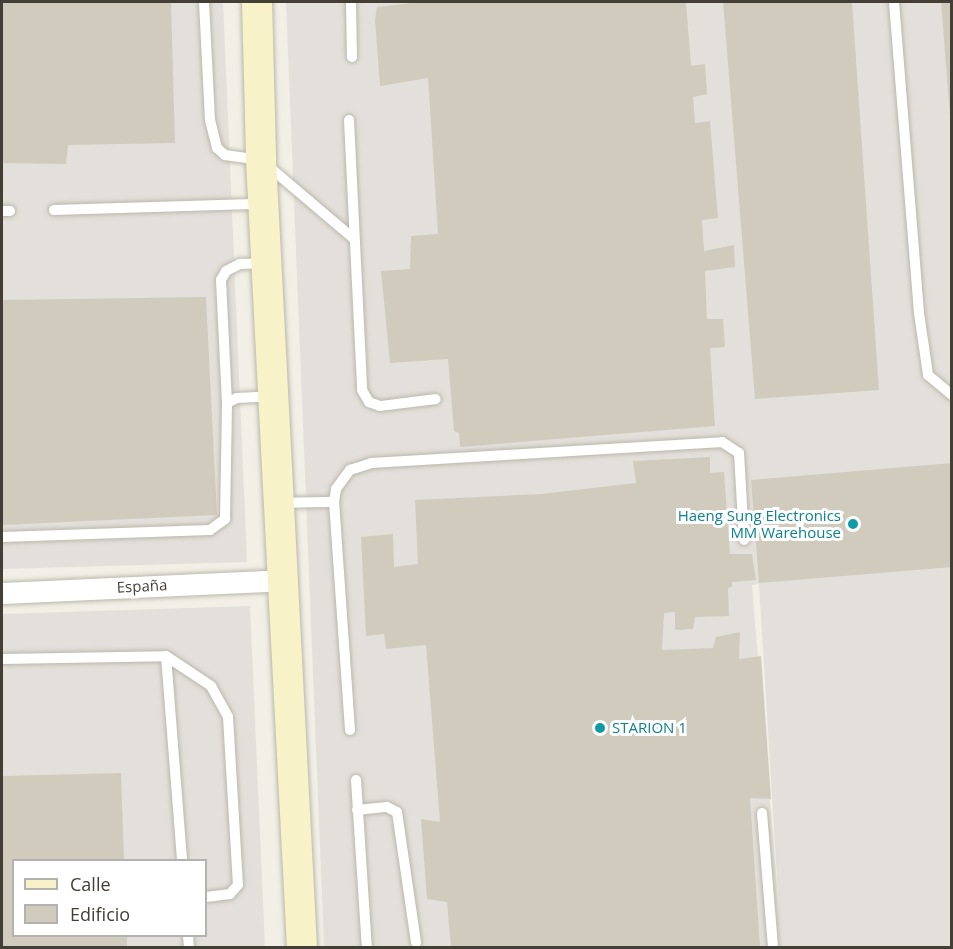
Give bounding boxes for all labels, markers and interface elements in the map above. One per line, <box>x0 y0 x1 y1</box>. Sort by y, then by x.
place label: Haeng Sung Electronics MM Warehouse <box>678 506 841 541</box>
marker: Haeng Sung Electronics MM Warehouse <box>846 517 860 531</box>
street label: España <box>116 576 168 596</box>
place label: STARION 1 <box>612 719 687 737</box>
marker: STARION 1 <box>593 721 607 735</box>
legend <box>12 859 207 937</box>
text: Calle <box>70 872 111 896</box>
text: Edificio <box>70 902 130 926</box>

